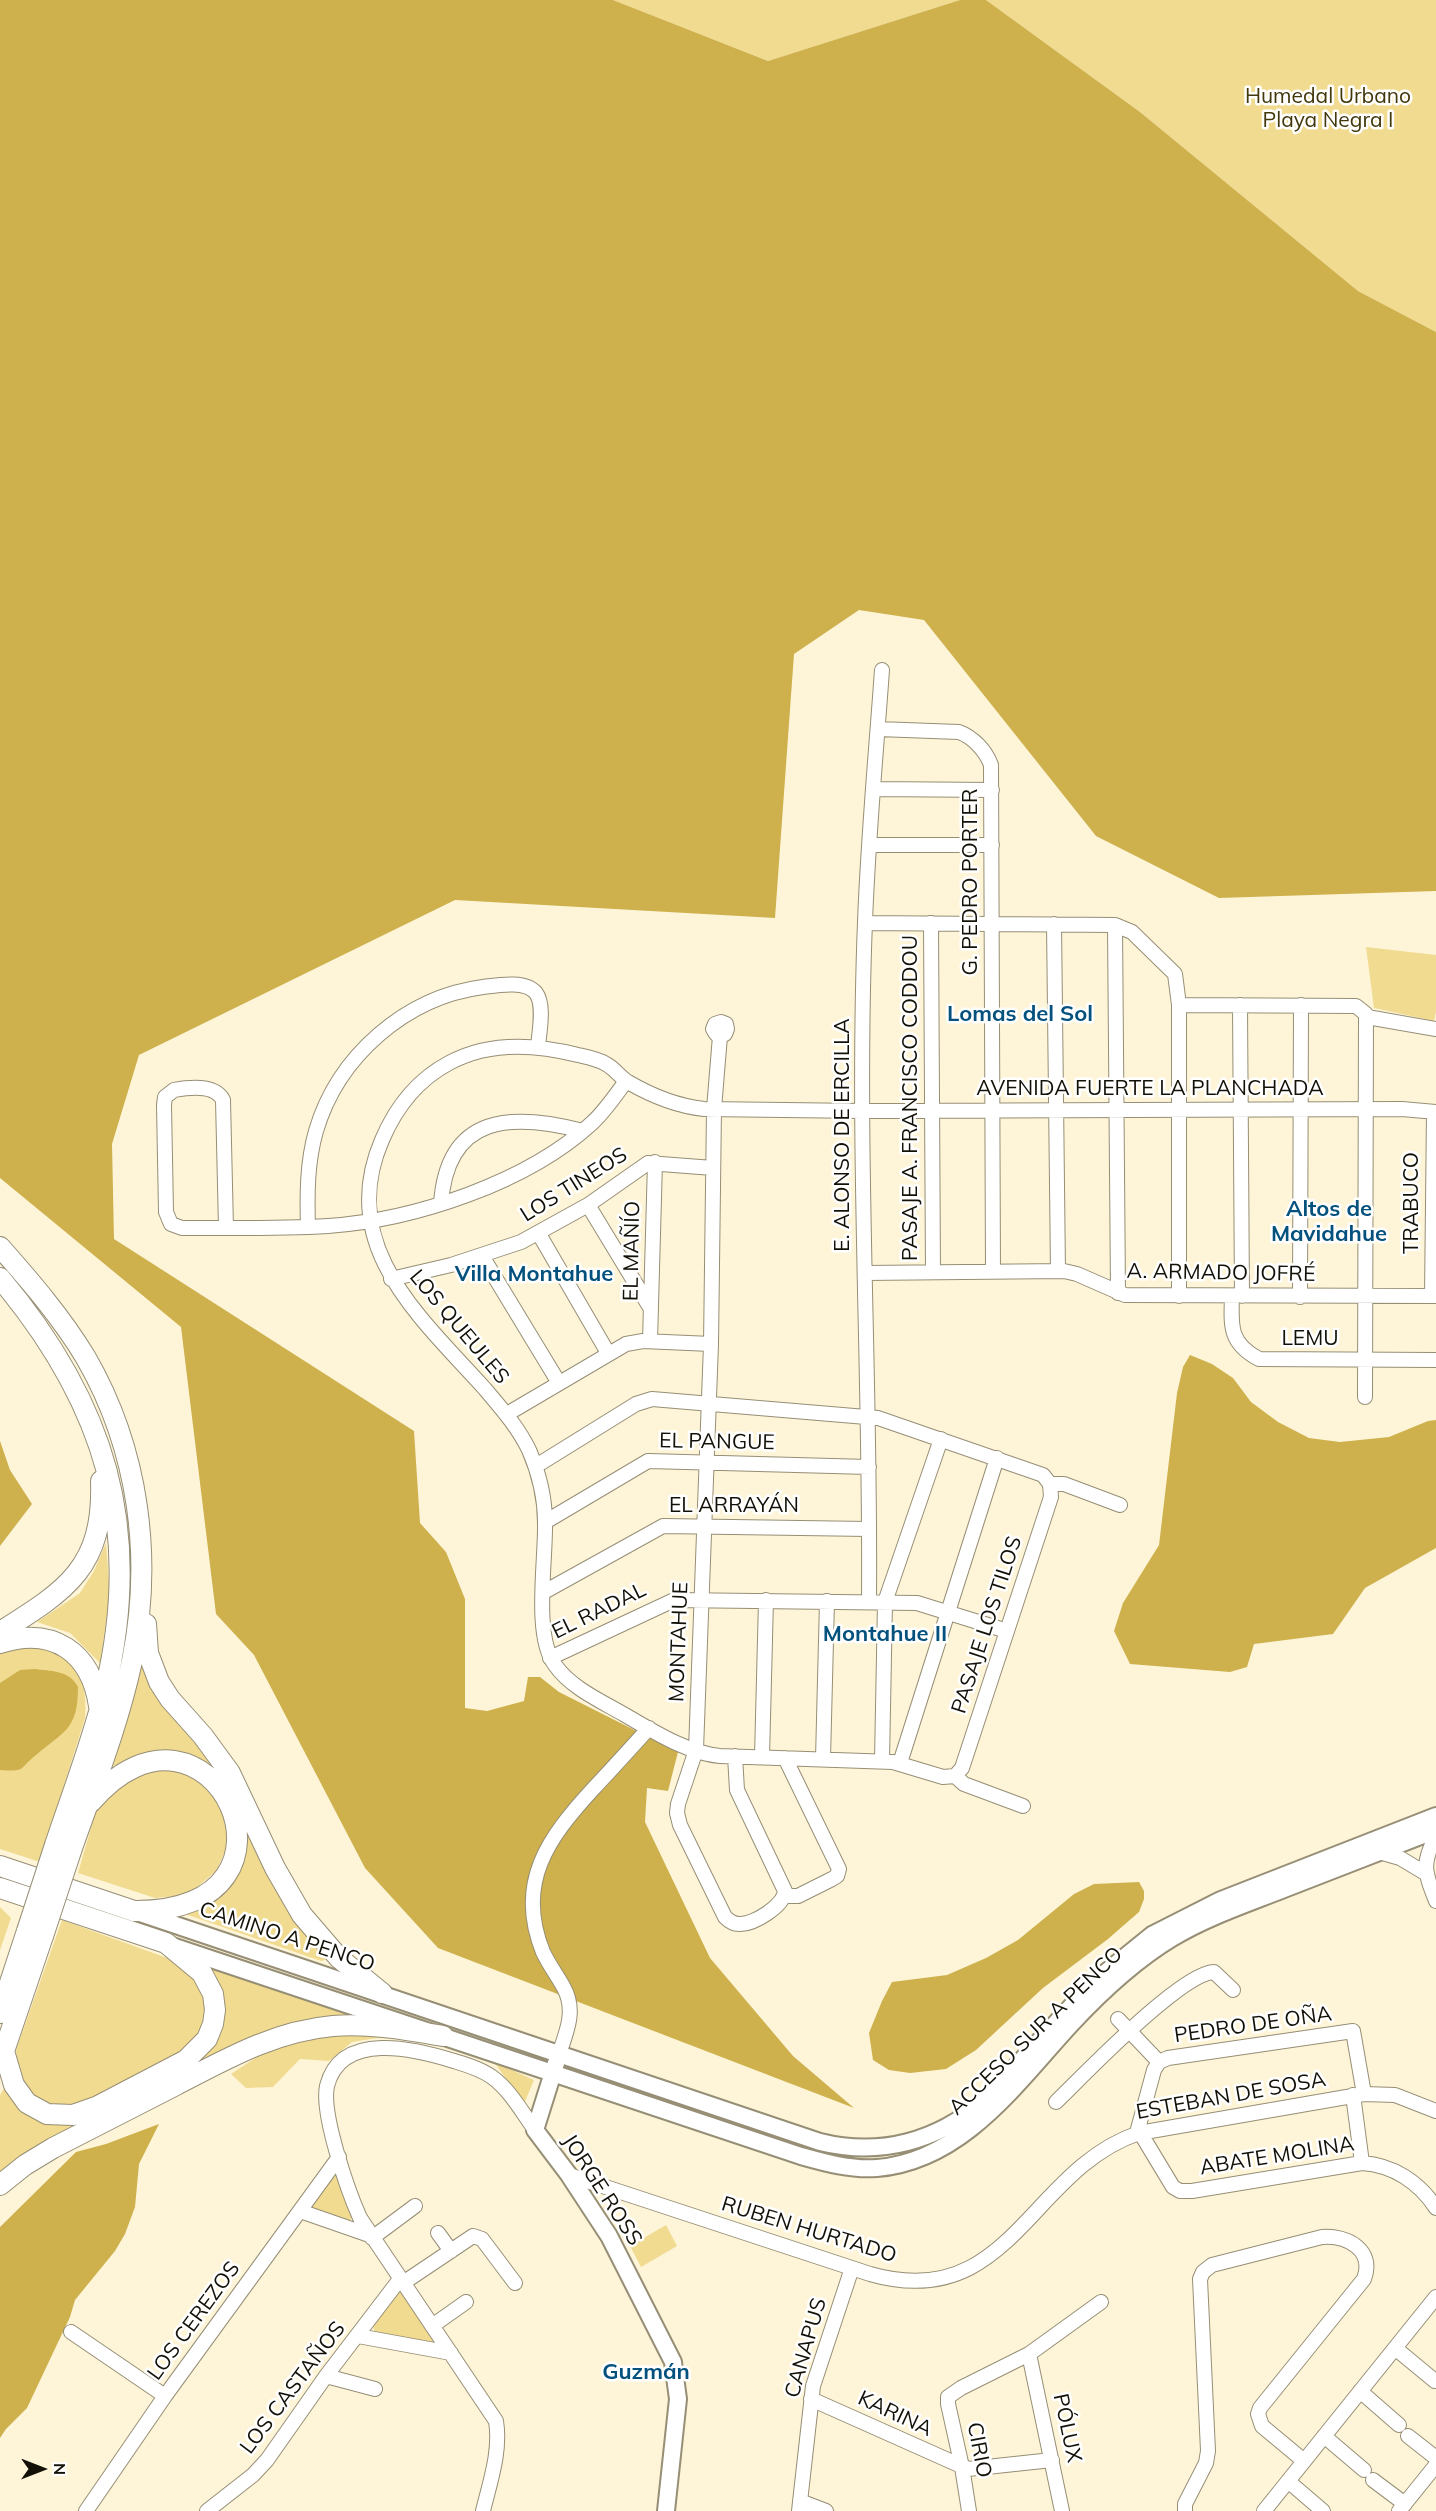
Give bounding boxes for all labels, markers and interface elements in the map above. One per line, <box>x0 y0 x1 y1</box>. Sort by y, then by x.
park label: Humedal Urbano Playa Negra I <box>1245 84 1411 134</box>
street label: G. PEDRO PORTER <box>958 789 984 975</box>
street label: PASAJE A. FRANCISCO CODDOU <box>898 935 924 1261</box>
district label: Lomas del Sol <box>947 1001 1093 1027</box>
street label: E. ALONSO DE ERCILLA <box>830 1018 856 1252</box>
street label: AVENIDA FUERTE LA PLANCHADA <box>976 1076 1324 1102</box>
street label: LOS TINEOS <box>516 1142 632 1228</box>
street label: TRABUCO <box>1399 1152 1425 1254</box>
district label: Altos de Mavidahue <box>1271 1196 1387 1248</box>
street label: EL MAÑÍO <box>619 1201 645 1301</box>
street label: A. ARMADO JOFRÉ <box>1126 1259 1316 1287</box>
district label: Villa Montahue <box>455 1261 613 1287</box>
street label: LOS QUEULES <box>404 1265 514 1389</box>
street label: LEMU <box>1281 1326 1339 1352</box>
street label: EL PANGUE <box>659 1428 775 1456</box>
street label: EL ARRAYÁN <box>669 1493 799 1519</box>
street label: PASAJE LOS TILOS <box>946 1533 1028 1717</box>
street label: EL RADAL <box>548 1577 650 1645</box>
street label: MONTAHUE <box>664 1581 694 1703</box>
district label: Montahue II <box>823 1621 947 1647</box>
street label: CAMINO A PENCO <box>196 1897 378 1977</box>
street label: ACCESO SUR A PENCO <box>944 1942 1128 2120</box>
street label: PEDRO DE OÑA <box>1173 2001 1333 2049</box>
street label: ESTEBAN DE SOSA <box>1134 2067 1328 2125</box>
street label: JORGE ROSS <box>557 2130 647 2250</box>
street label: ABATE MOLINA <box>1198 2131 1356 2181</box>
street label: RUBEN HURTADO <box>718 2191 900 2269</box>
street label: LOS CEREZOS <box>143 2257 245 2385</box>
street label: CANAPUS <box>780 2295 832 2401</box>
street label: LOS CASTAÑOS <box>235 2317 351 2459</box>
district label: Guzmán <box>602 2359 690 2385</box>
street label: KARINA <box>854 2386 936 2442</box>
street label: PÓLUX <box>1047 2391 1087 2465</box>
street label: CIRIO <box>961 2420 997 2480</box>
north arrow <box>12 2439 72 2499</box>
text: N <box>50 2463 70 2475</box>

